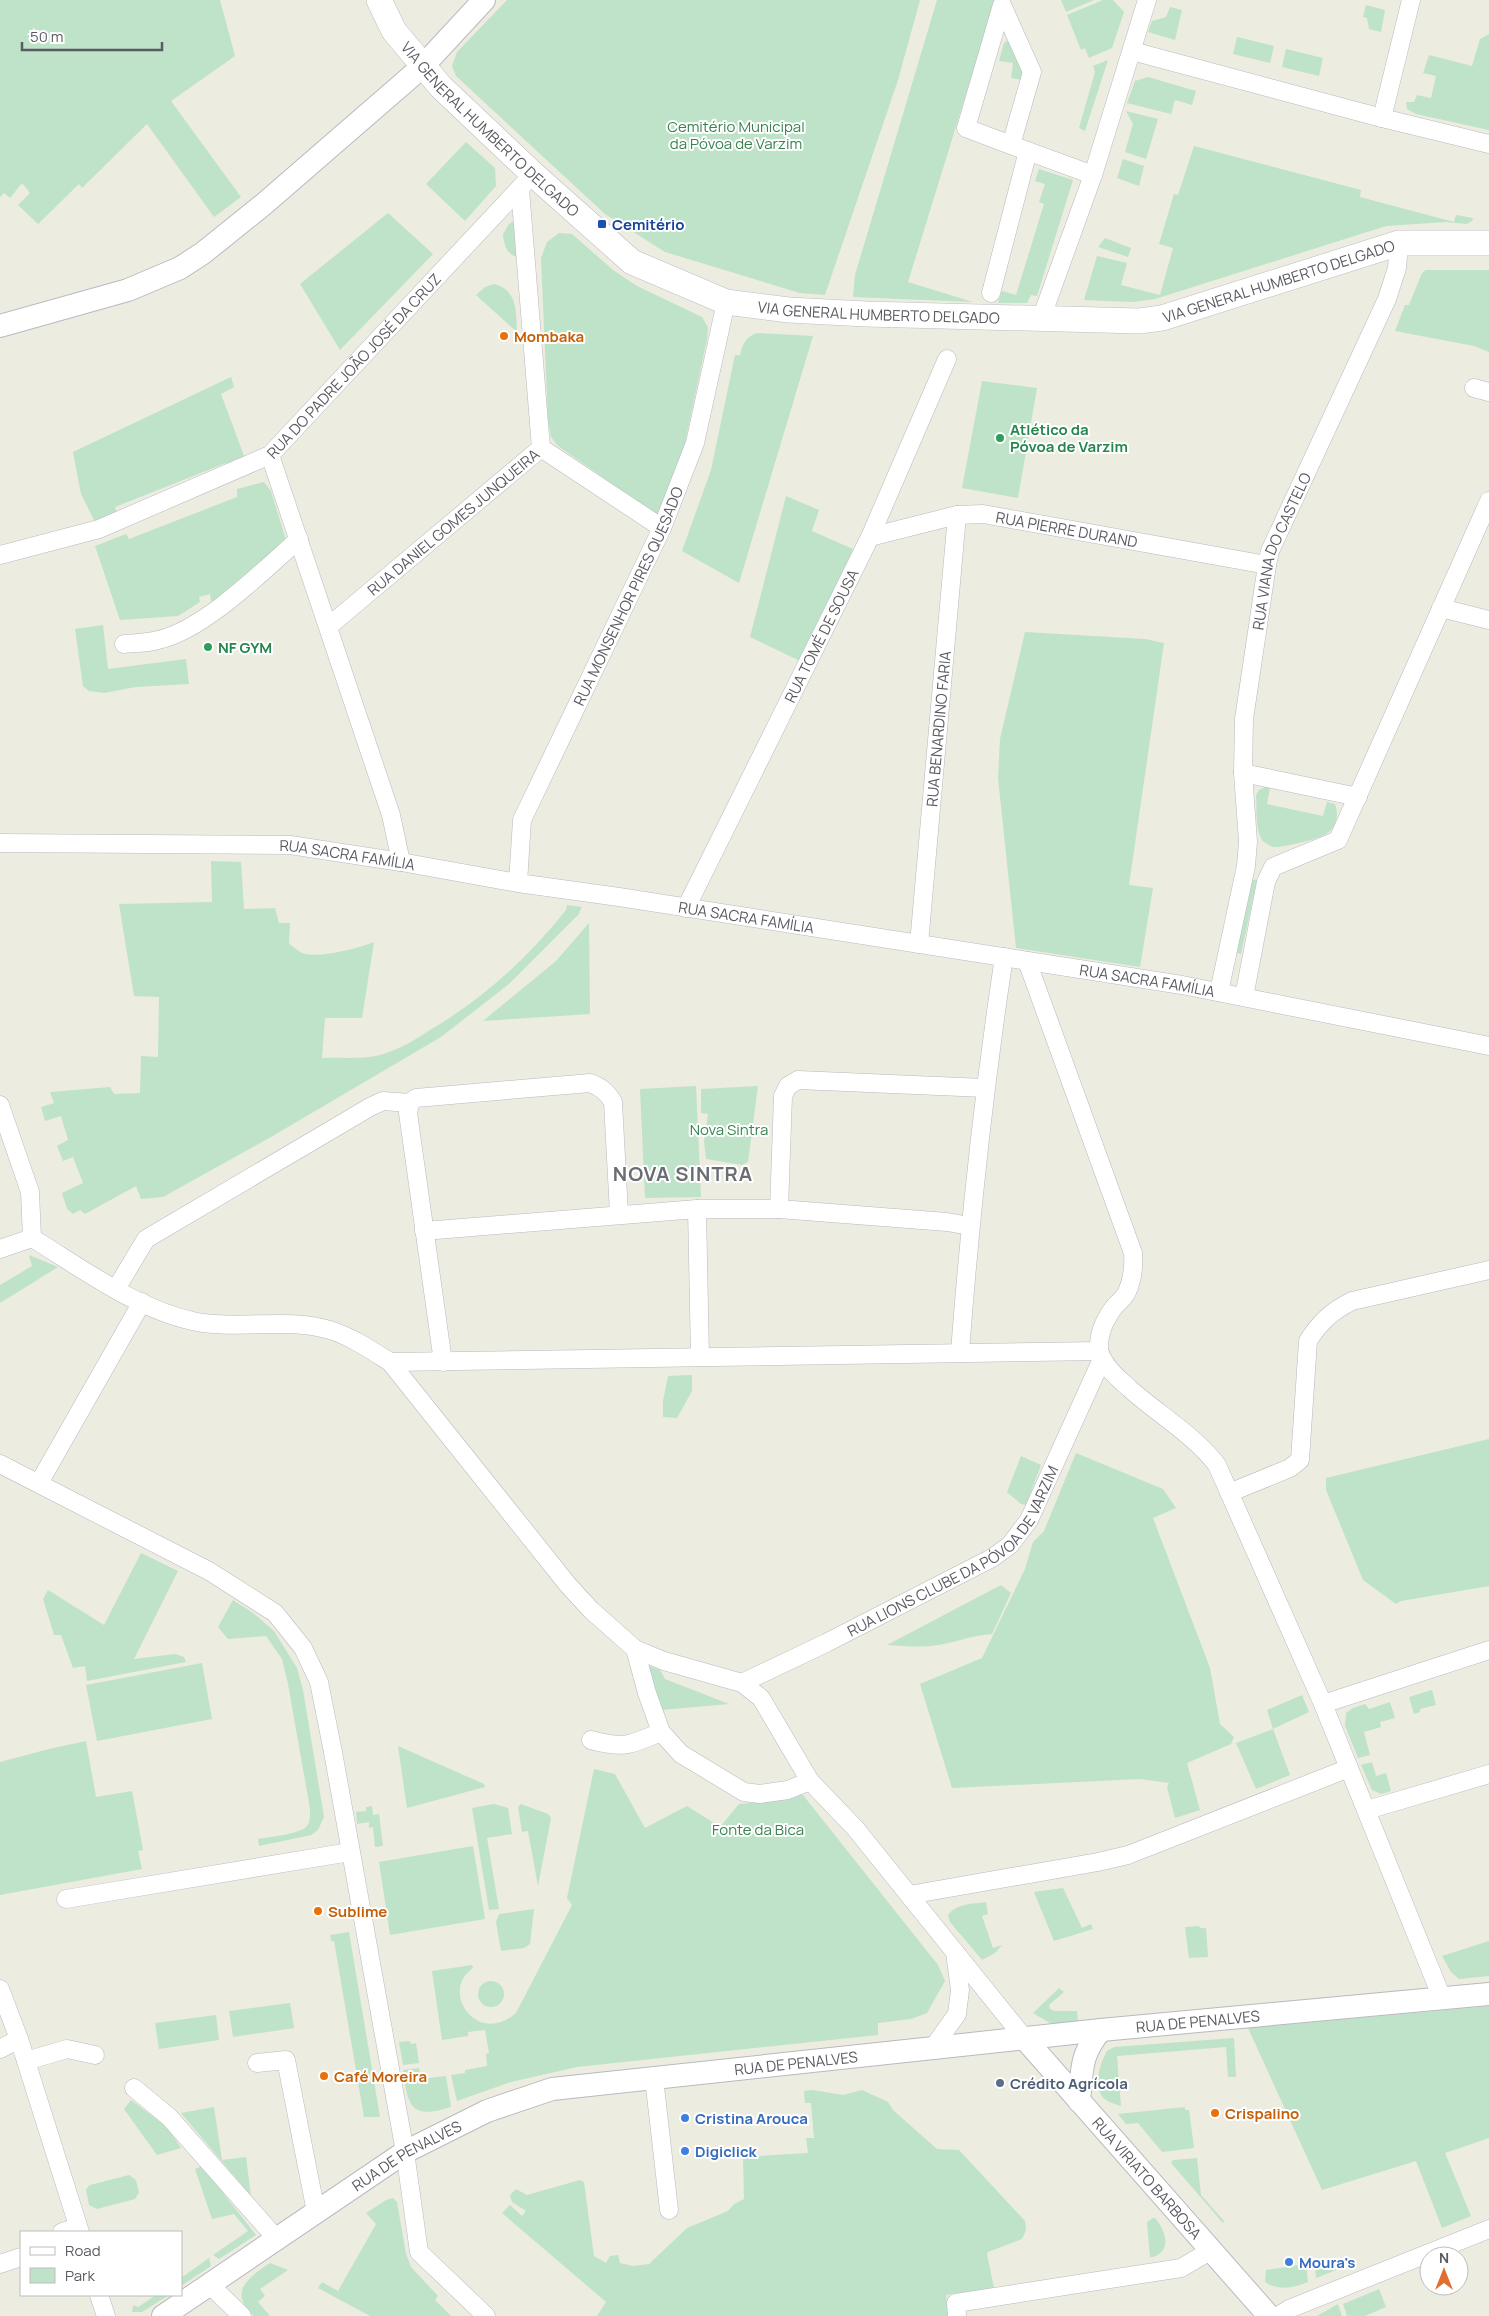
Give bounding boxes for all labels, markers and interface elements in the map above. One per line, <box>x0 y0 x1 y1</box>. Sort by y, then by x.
scale bar <box>22 20 162 52</box>
text: 50 m <box>30 26 64 47</box>
street label: VIA GENERAL HUMBERTO DELGADO <box>397 37 584 221</box>
park label: Cemitério Municipal da Póvoa de Varzim <box>667 116 805 154</box>
place label: Cemitério <box>612 214 685 235</box>
marker: Cemitério <box>596 218 608 230</box>
street label: VIA GENERAL HUMBERTO DELGADO <box>1160 235 1397 328</box>
street label: RUA DO PADRE JOÃO JOSÉ DA CRUZ <box>262 269 445 463</box>
street label: VIA GENERAL HUMBERTO DELGADO <box>757 296 1000 328</box>
place label: Mombaka <box>514 326 584 347</box>
marker: Mombaka <box>498 330 510 342</box>
place label: Atlético da Póvoa de Varzim <box>1010 419 1128 457</box>
marker: Atlético da Póvoa de Varzim <box>994 432 1006 444</box>
street label: RUA DANIEL GOMES JUNQUEIRA <box>363 443 544 600</box>
street label: RUA VIANA DO CASTELO <box>1247 469 1316 631</box>
street label: RUA MONSENHOR PIRES QUESADO <box>568 483 688 709</box>
street label: RUA PIERRE DURAND <box>994 506 1139 552</box>
street label: RUA TOMÉ DE SOUSA <box>779 565 863 706</box>
place label: NF GYM <box>218 637 272 658</box>
marker: NF GYM <box>202 641 214 653</box>
street label: RUA BENARDINO FARIA <box>921 650 955 808</box>
street label: RUA SACRA FAMÍLIA <box>279 834 417 875</box>
street label: RUA SACRA FAMÍLIA <box>677 896 816 938</box>
street label: RUA SACRA FAMÍLIA <box>1078 959 1217 1002</box>
park label: Nova Sintra <box>690 1119 768 1140</box>
district label: NOVA SINTRA <box>613 1160 753 1187</box>
street label: RUA LIONS CLUBE DA PÓVOA DE VARZIM <box>843 1462 1063 1641</box>
park label: Fonte da Bica <box>712 1819 804 1840</box>
place label: Sublime <box>328 1901 387 1922</box>
marker: Sublime <box>312 1905 324 1917</box>
street label: RUA DE PENALVES <box>1135 2005 1261 2037</box>
street label: RUA DE PENALVES <box>733 2046 859 2080</box>
place label: Café Moreira <box>334 2066 427 2087</box>
marker: Café Moreira <box>318 2070 330 2082</box>
place label: Crédito Agrícola <box>1010 2073 1128 2094</box>
marker: Crédito Agrícola <box>994 2077 1006 2089</box>
place label: Crispalino <box>1225 2103 1299 2124</box>
marker: Crispalino <box>1209 2107 1221 2119</box>
place label: Cristina Arouca <box>695 2108 808 2129</box>
marker: Cristina Arouca <box>679 2112 691 2124</box>
street label: RUA VIRIATO BARBOSA <box>1088 2112 1207 2244</box>
street label: RUA DE PENALVES <box>347 2115 465 2196</box>
place label: Digiclick <box>695 2141 758 2162</box>
marker: Digiclick <box>679 2145 691 2157</box>
legend <box>20 2231 182 2296</box>
text: Road <box>65 2240 101 2261</box>
north arrow <box>1419 2246 1469 2296</box>
text: N <box>1439 2248 1449 2267</box>
place label: Moura's <box>1299 2252 1355 2273</box>
marker: Moura's <box>1283 2256 1295 2268</box>
text: Park <box>65 2265 95 2286</box>

